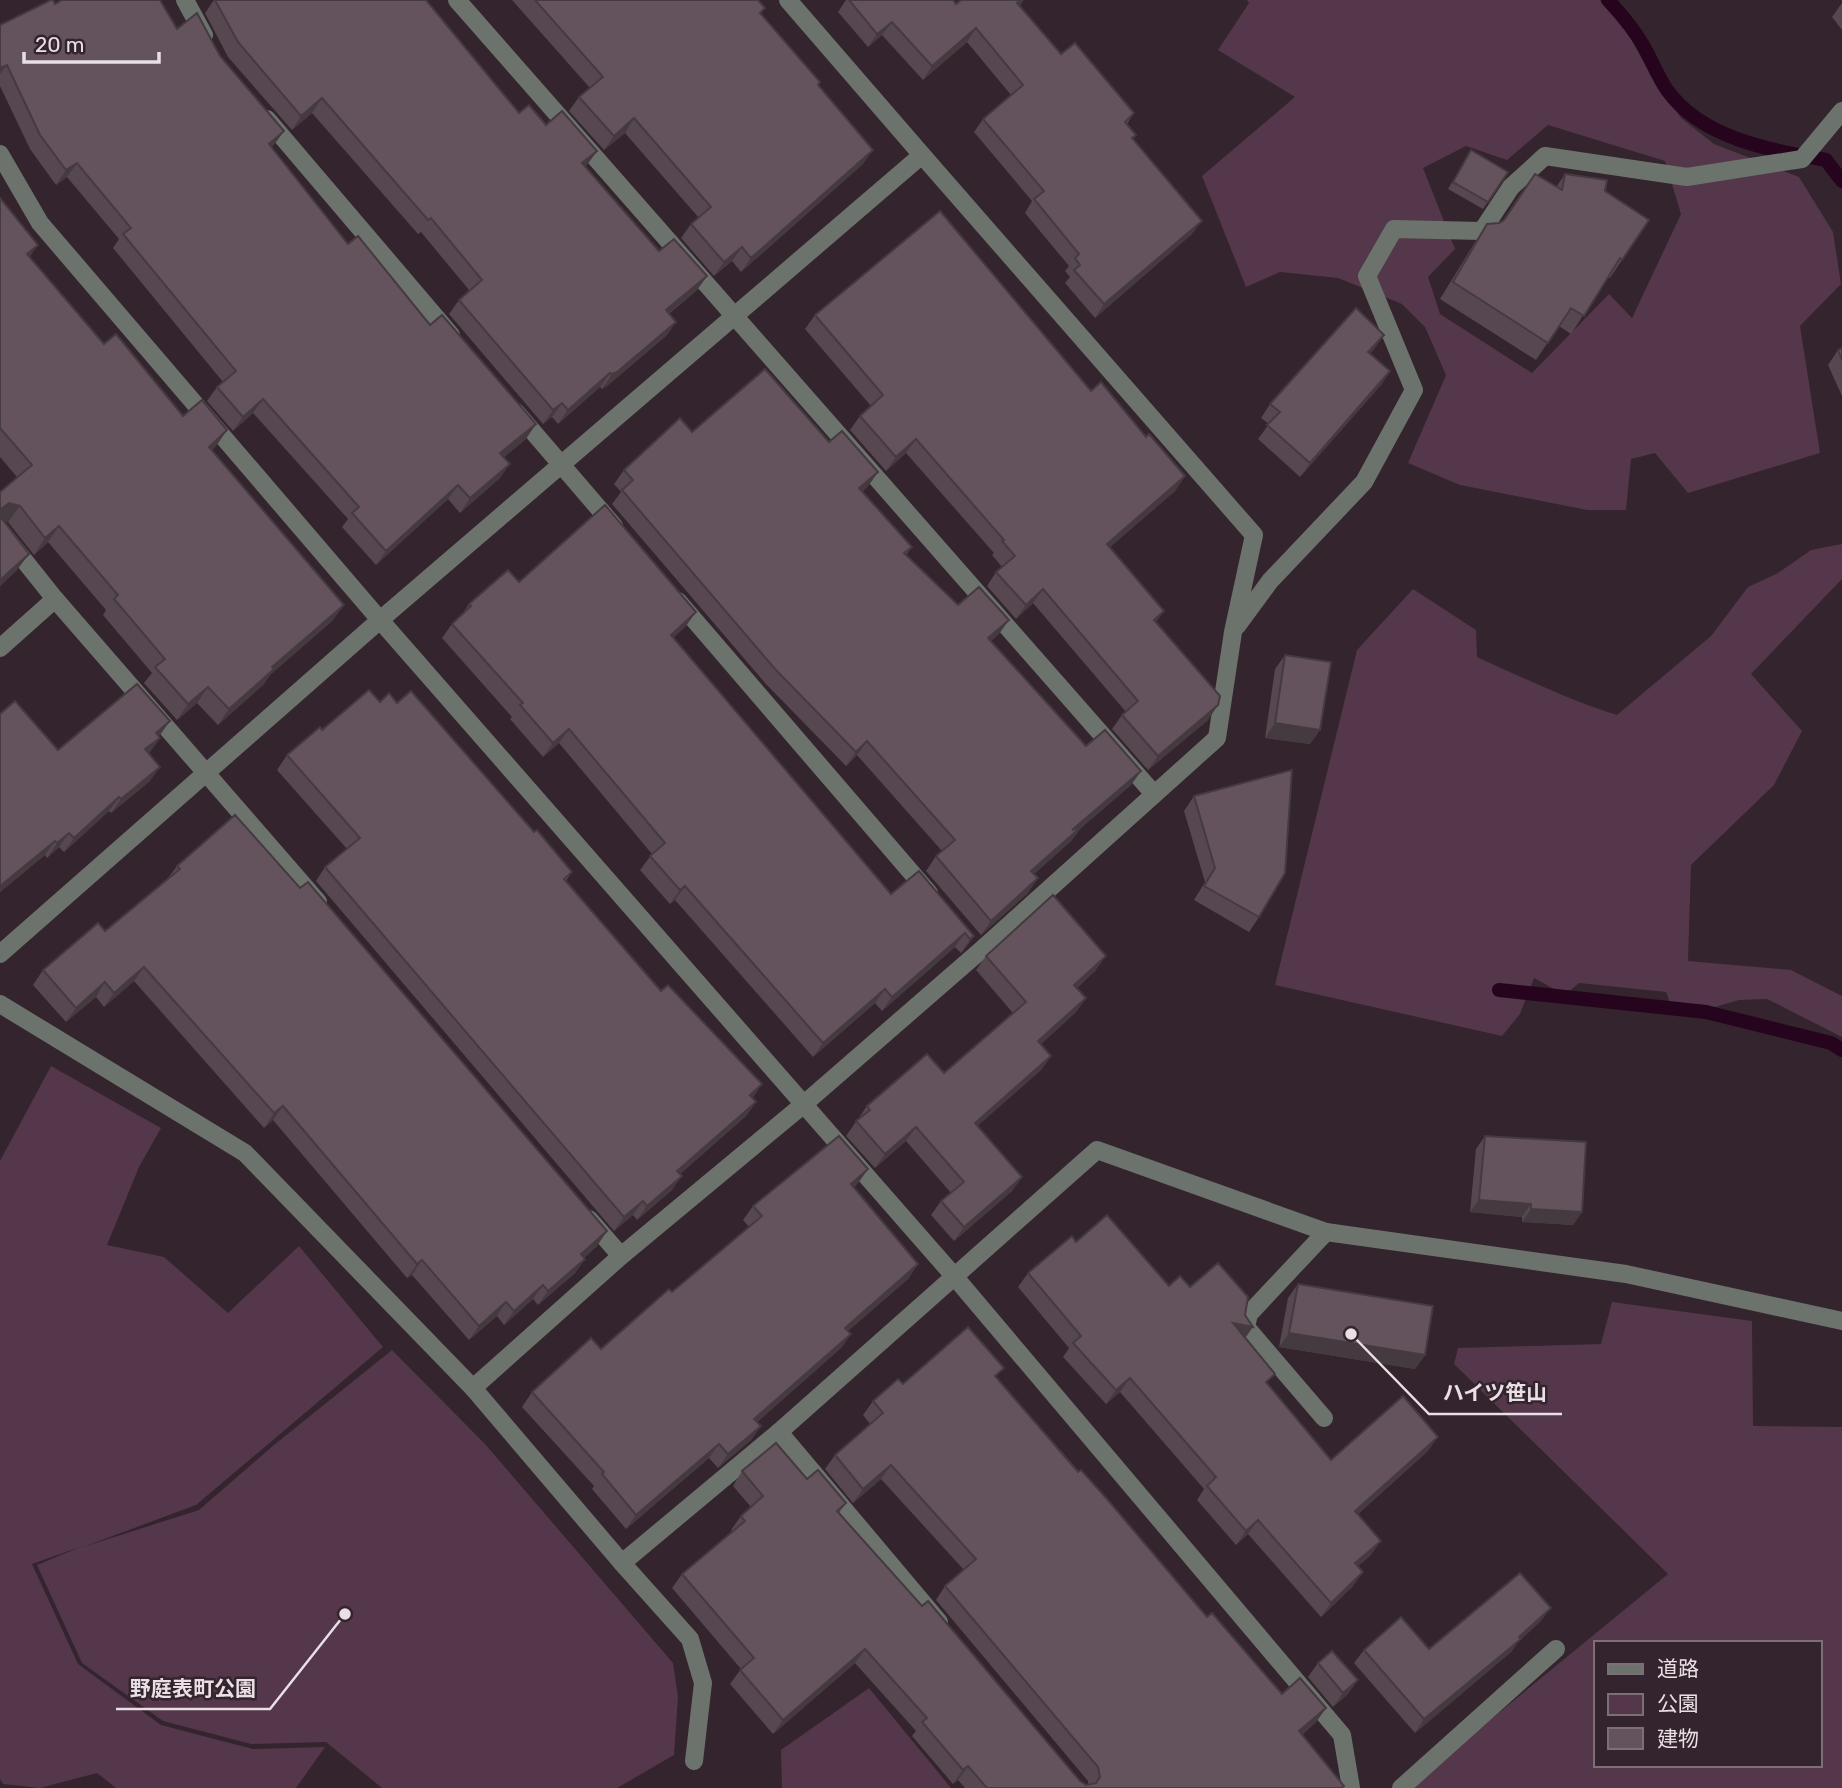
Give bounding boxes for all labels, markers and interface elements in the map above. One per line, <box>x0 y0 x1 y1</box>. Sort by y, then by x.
scale bar <box>24 21 159 65</box>
text: 20 m <box>35 32 84 57</box>
callout: ハイツ笹山 <box>1429 1372 1562 1414</box>
text: ハイツ笹山 <box>1443 1380 1547 1405</box>
legend <box>1594 1641 1821 1767</box>
text: 道路 <box>1657 1656 1699 1681</box>
callout: 野庭表町公園 <box>116 1667 270 1709</box>
text: 野庭表町公園 <box>130 1676 256 1701</box>
text: 公園 <box>1657 1691 1699 1716</box>
text: 建物 <box>1657 1726 1699 1751</box>

